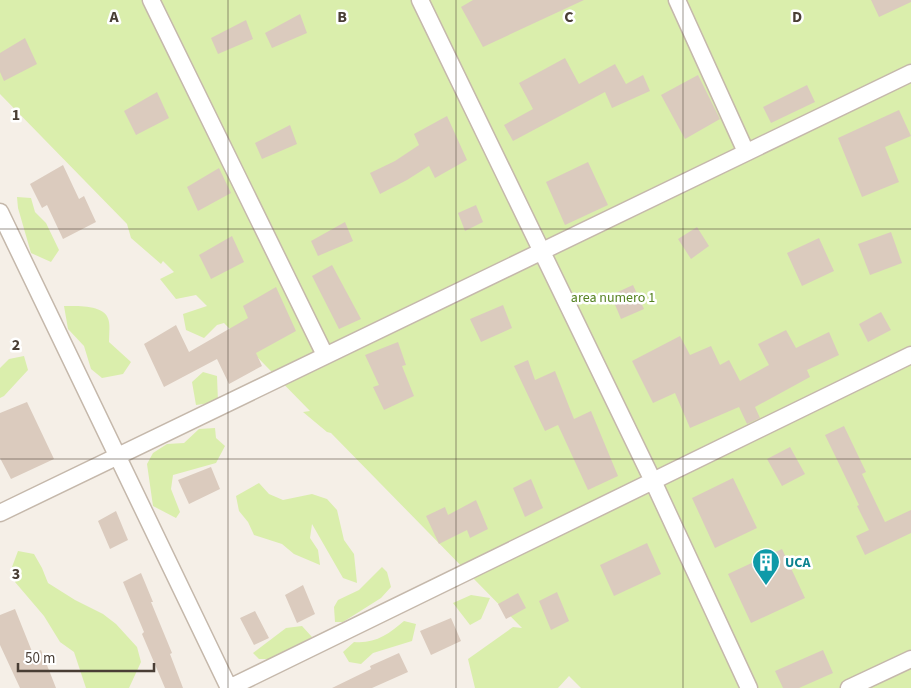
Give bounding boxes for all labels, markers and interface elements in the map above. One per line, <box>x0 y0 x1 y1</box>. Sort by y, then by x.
text: A <box>108 6 119 28</box>
text: B <box>337 6 347 28</box>
text: C <box>564 6 574 28</box>
text: D <box>792 6 802 28</box>
text: 1 <box>12 104 20 126</box>
park label: area numero 1 <box>571 288 655 308</box>
text: 2 <box>12 334 20 356</box>
building icon: UCA <box>751 547 781 586</box>
place label: UCA <box>785 553 811 573</box>
text: 3 <box>12 563 20 585</box>
scale bar <box>18 640 154 672</box>
text: 50 m <box>25 648 55 669</box>

